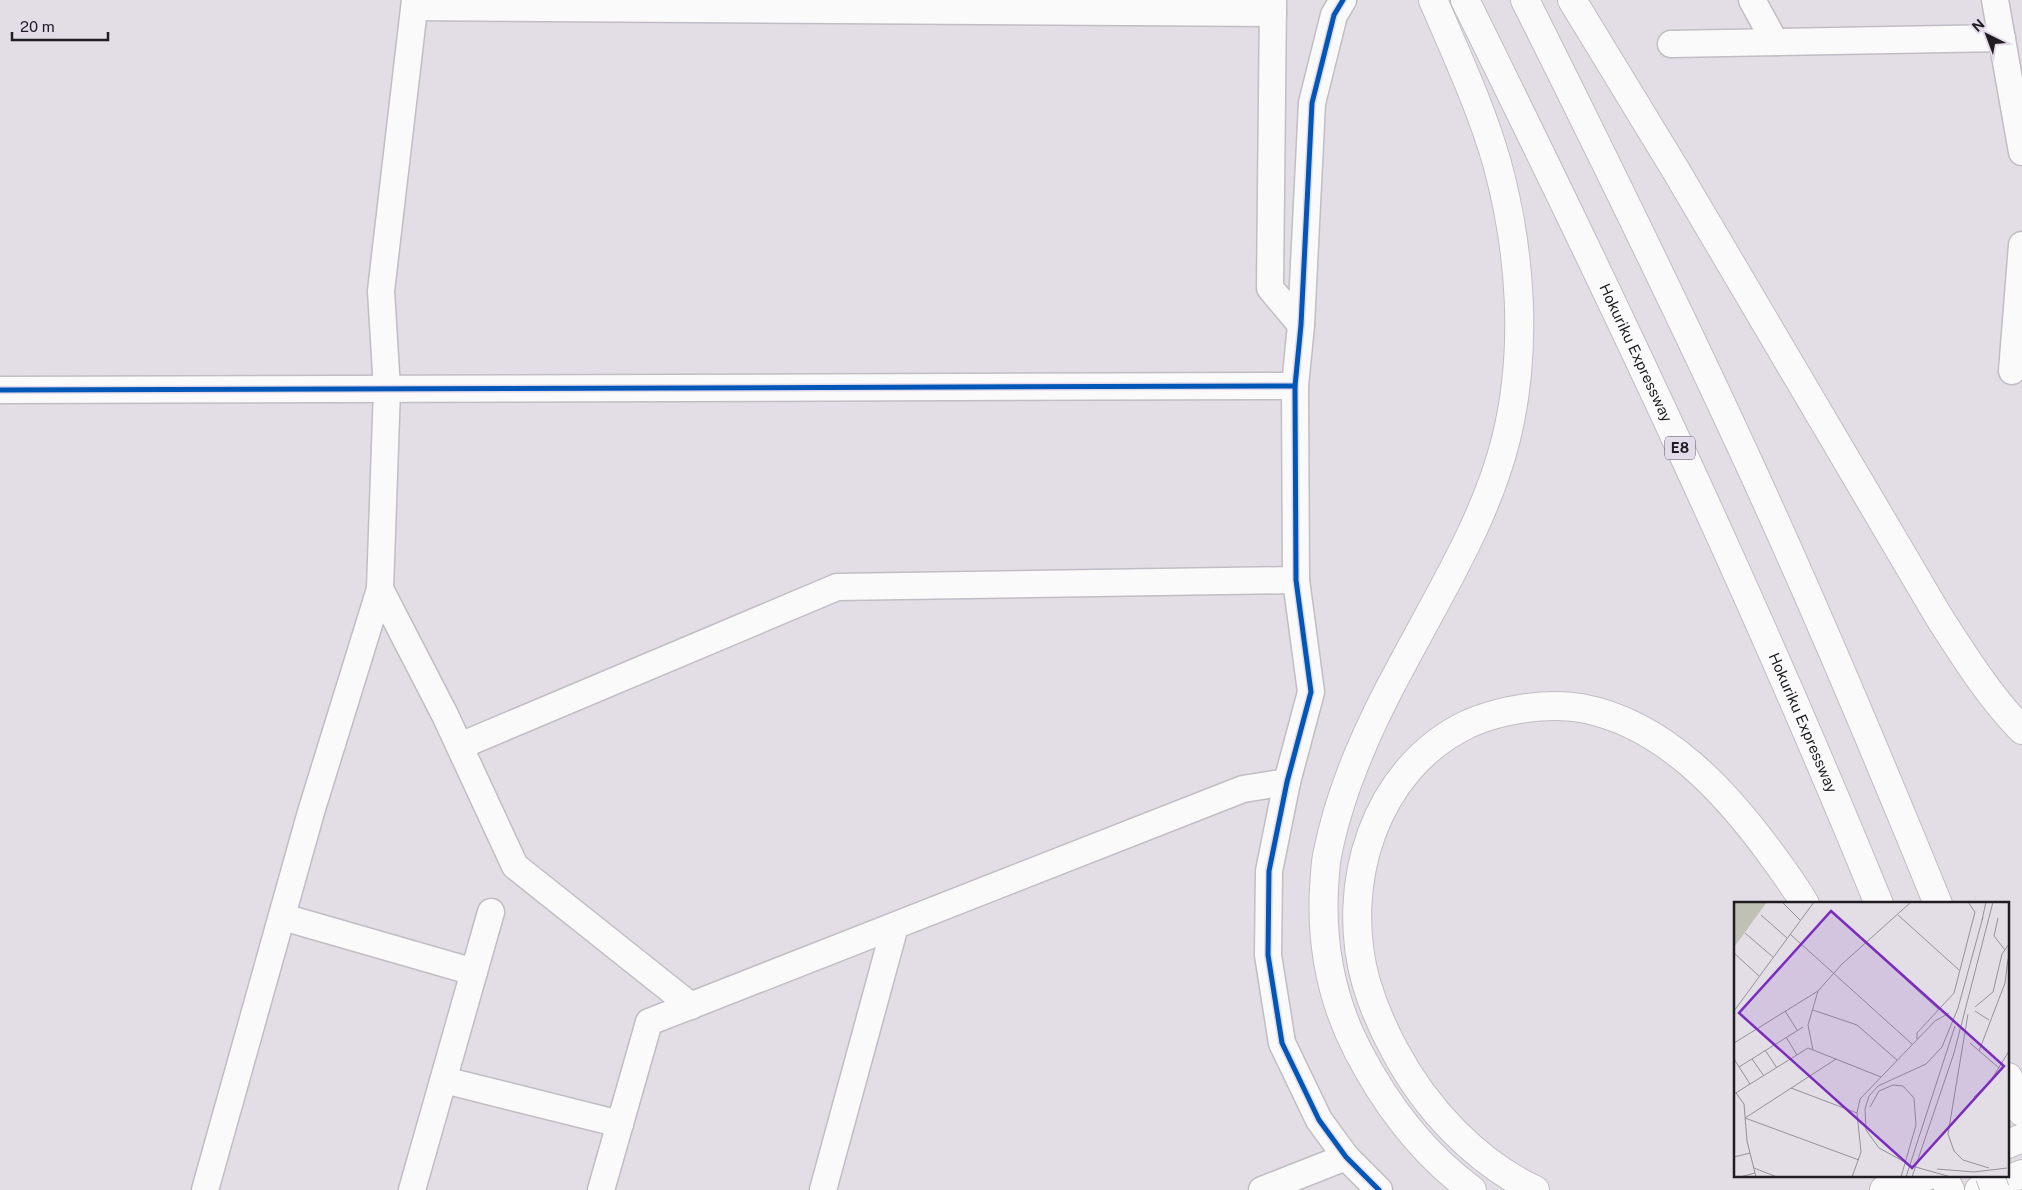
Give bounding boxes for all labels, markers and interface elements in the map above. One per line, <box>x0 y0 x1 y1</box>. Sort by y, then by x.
scale bar <box>12 10 109 42</box>
north arrow <box>1962 10 2012 60</box>
text: N <box>1969 16 1988 35</box>
text: 20 m <box>20 18 55 35</box>
street label: Hokuriku Expressway <box>1596 281 1676 425</box>
road number: E8 <box>1665 436 1695 459</box>
street label: Hokuriku Expressway <box>1766 650 1841 795</box>
inset map <box>1734 902 2010 1178</box>

